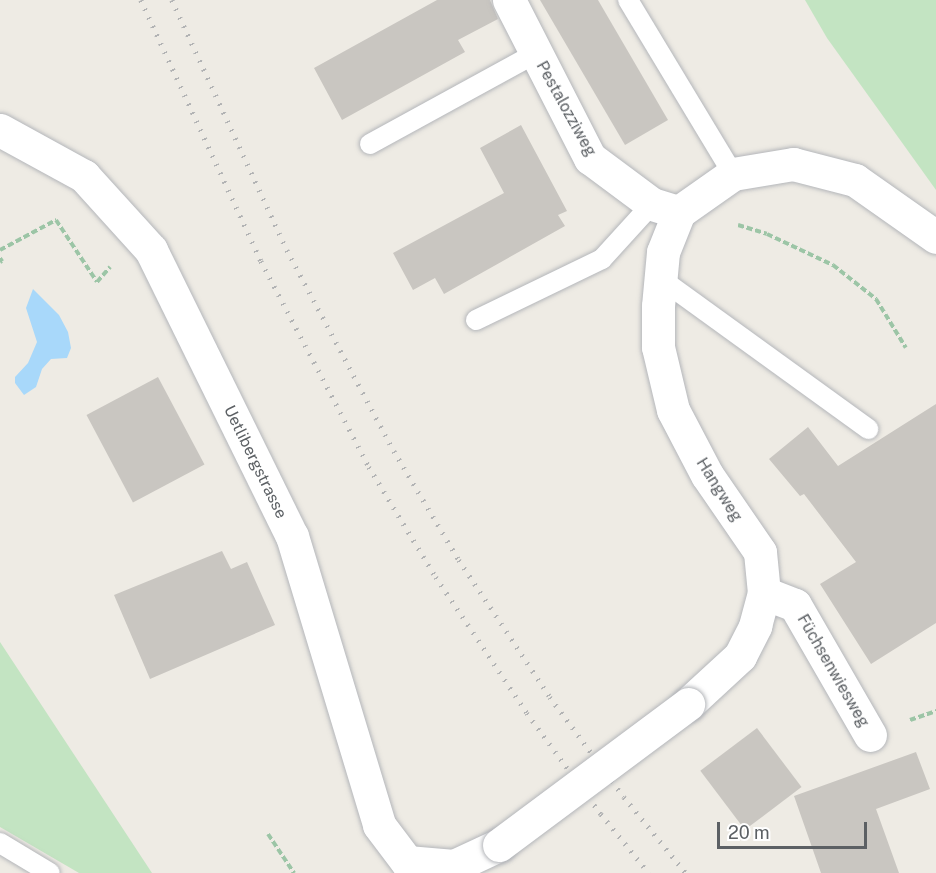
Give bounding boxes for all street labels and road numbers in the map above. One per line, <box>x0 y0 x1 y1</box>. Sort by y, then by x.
street label: Pestalozziweg <box>532 58 600 160</box>
street label: Uetlibergstrasse <box>219 402 291 522</box>
street label: Hangweg <box>692 455 746 525</box>
street label: Füchsenwiesweg <box>793 611 873 731</box>

